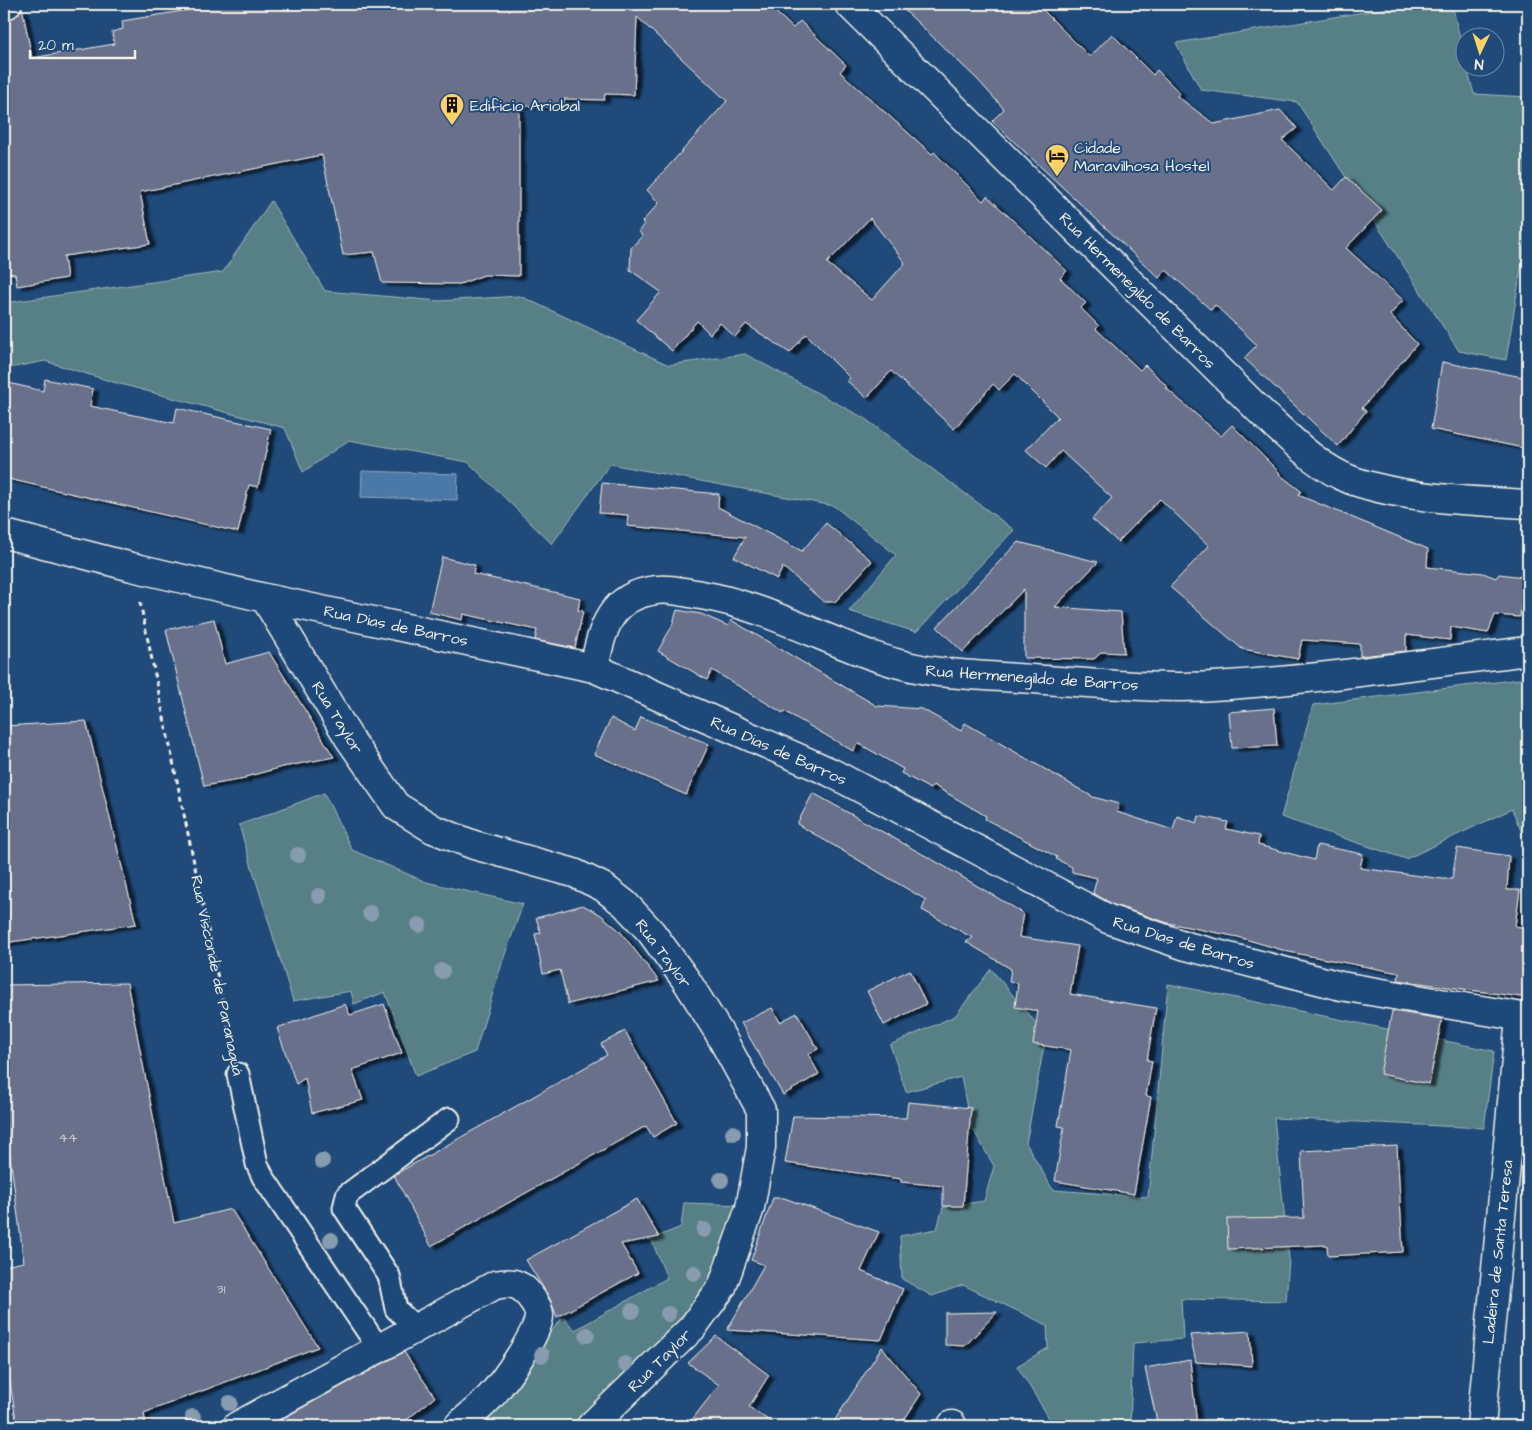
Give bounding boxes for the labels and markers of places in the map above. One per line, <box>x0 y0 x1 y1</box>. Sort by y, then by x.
building icon: Edificio Ariobal <box>439 92 465 126</box>
place label: Edificio Ariobal <box>470 95 580 117</box>
place label: Cidade Maravilhosa Hostel <box>1074 137 1209 177</box>
hotel icon: Cidade Maravilhosa Hostel <box>1044 143 1070 177</box>

